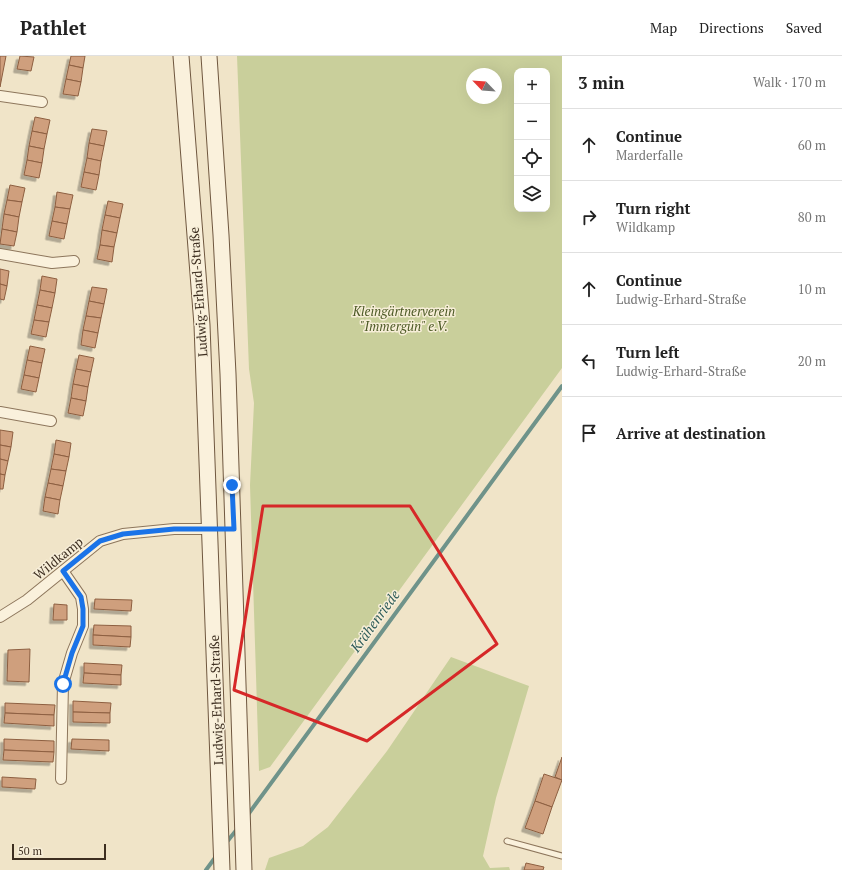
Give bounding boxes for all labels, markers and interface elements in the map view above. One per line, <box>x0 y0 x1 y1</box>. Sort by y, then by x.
text: Pathlet <box>20 15 86 40</box>
text: Map <box>650 18 677 37</box>
text: Directions <box>699 18 764 37</box>
text: Saved <box>786 18 822 37</box>
north arrow <box>466 68 502 104</box>
map controls <box>514 68 550 212</box>
button: + <box>514 68 550 104</box>
text: 3 min <box>578 71 625 94</box>
text: Walk · 170 m <box>753 73 826 91</box>
button: − <box>514 104 550 140</box>
text: Continue <box>616 126 682 146</box>
icon: ahead <box>578 134 600 156</box>
text: 60 m <box>798 136 826 154</box>
button: locate <box>514 140 550 176</box>
text: Marderfalle <box>616 146 683 164</box>
button: layers <box>514 176 550 212</box>
text: Turn right <box>616 198 691 218</box>
icon: right <box>578 206 600 228</box>
text: 80 m <box>798 208 826 226</box>
text: Wildkamp <box>616 218 675 236</box>
street label: Ludwig-Erhard-Straße <box>184 226 212 358</box>
text: Continue <box>616 270 682 290</box>
icon: ahead <box>578 278 600 300</box>
text: 10 m <box>798 280 826 298</box>
text: Ludwig-Erhard-Straße <box>616 290 746 308</box>
park label: Kleingärtnerverein "Immergün" e.V. <box>352 302 455 335</box>
text: Turn left <box>616 342 680 362</box>
icon: left <box>578 350 600 372</box>
text: 20 m <box>798 352 826 370</box>
text: Ludwig-Erhard-Straße <box>616 362 746 380</box>
icon: arrive <box>578 422 600 444</box>
text: Arrive at destination <box>616 423 766 443</box>
route end <box>223 476 241 494</box>
street label: Wildkamp <box>29 532 87 584</box>
water label: Krähenriede <box>345 585 404 657</box>
street label: Ludwig-Erhard-Straße <box>205 635 227 765</box>
route start <box>54 675 72 693</box>
scale bar <box>12 842 106 861</box>
text: 50 m <box>18 844 42 858</box>

